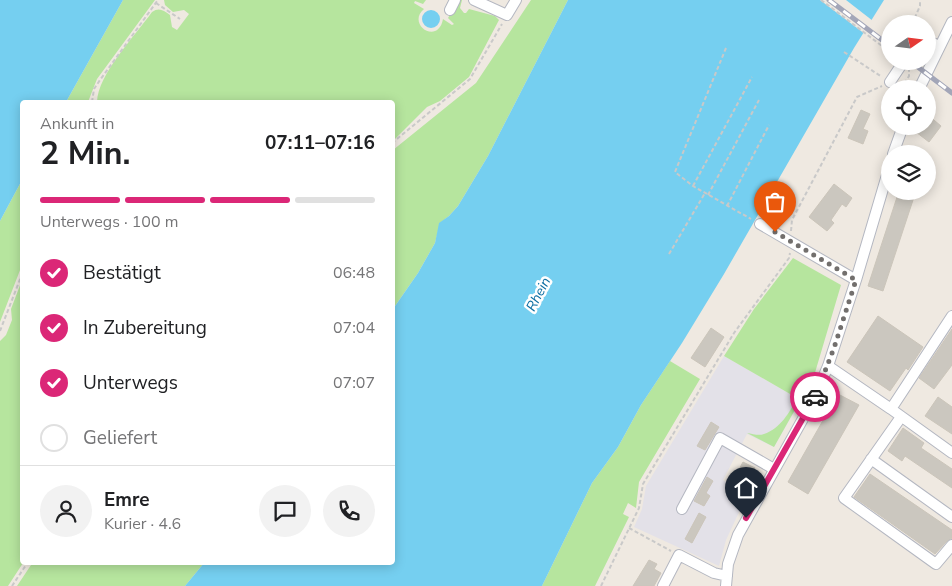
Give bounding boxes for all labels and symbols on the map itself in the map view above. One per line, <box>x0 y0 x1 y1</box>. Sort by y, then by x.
north arrow <box>881 15 936 70</box>
pin <box>754 181 796 232</box>
water label: Rhein <box>522 274 555 315</box>
courier <box>790 372 840 422</box>
pin <box>725 467 767 518</box>

